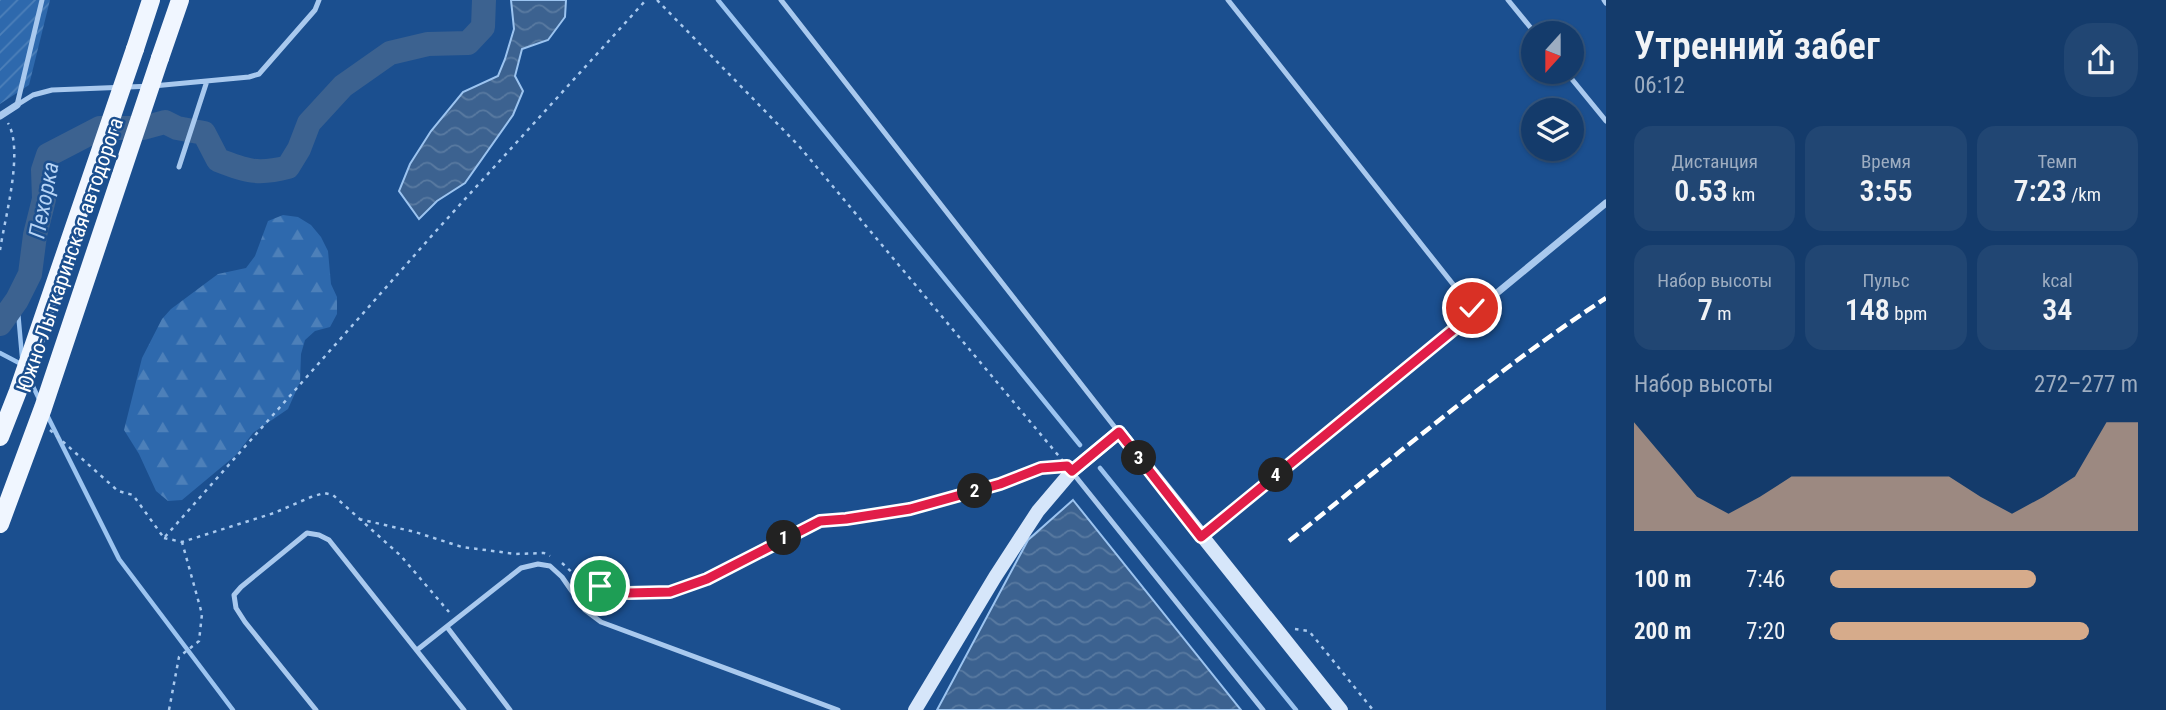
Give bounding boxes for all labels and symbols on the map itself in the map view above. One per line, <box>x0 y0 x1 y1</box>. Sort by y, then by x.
north arrow <box>1521 21 1584 84</box>
street label: Южно-Лыткаринская автодорога <box>12 115 128 395</box>
water label: Пехорка <box>23 159 65 241</box>
pin <box>1442 278 1502 338</box>
pin: 3 <box>1122 440 1156 476</box>
pin: 4 <box>1258 458 1294 492</box>
pin: 2 <box>958 474 992 508</box>
pin: 1 <box>766 520 802 556</box>
pin <box>570 556 630 616</box>

